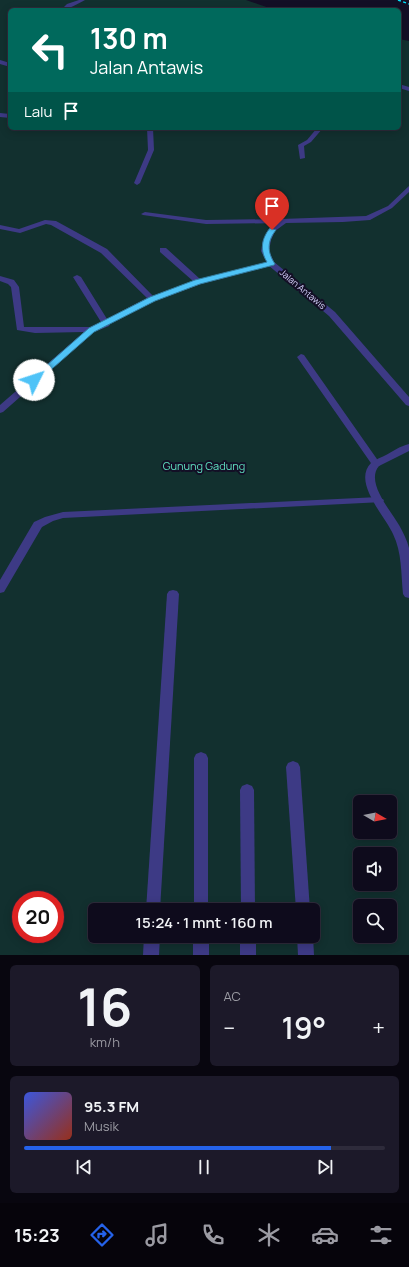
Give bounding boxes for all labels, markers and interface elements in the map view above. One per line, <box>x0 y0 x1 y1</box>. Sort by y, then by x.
text: 130 m <box>90 19 168 57</box>
icon: left <box>24 24 76 76</box>
text: Jalan Antawis <box>90 55 203 79</box>
icon: arrive <box>60 100 82 122</box>
text: Lalu <box>24 101 52 122</box>
pin <box>255 189 289 230</box>
icon: arrive <box>261 195 283 217</box>
street label: Jalan Antawis <box>277 266 329 312</box>
position arrow <box>13 359 55 401</box>
park label: Gunung Gadung <box>163 458 245 473</box>
north arrow <box>353 795 397 839</box>
map controls <box>353 795 397 943</box>
button: sound <box>353 847 397 891</box>
speed limit sign: 20 <box>12 891 64 943</box>
button: search <box>353 899 397 943</box>
text: 15:24 · 1 mnt · 160 m <box>136 912 272 933</box>
text: 16 <box>77 971 132 1042</box>
text: AC <box>224 987 241 1005</box>
text: 19° <box>281 1007 326 1048</box>
text: − <box>224 1013 235 1043</box>
text: + <box>372 1013 385 1043</box>
text: km/h <box>90 1033 120 1051</box>
text: 95.3 FM <box>84 1096 139 1117</box>
text: Musik <box>84 1117 119 1135</box>
icon: previous <box>73 1156 95 1178</box>
icon: pause <box>193 1156 215 1178</box>
icon: next <box>314 1156 336 1178</box>
icon: directions <box>88 1221 116 1249</box>
icon: music <box>143 1221 171 1249</box>
icon: phone <box>199 1221 227 1249</box>
icon: climate <box>255 1221 283 1249</box>
icon: car <box>311 1221 339 1249</box>
icon: filters <box>367 1221 395 1249</box>
text: 15:23 <box>14 1223 60 1247</box>

